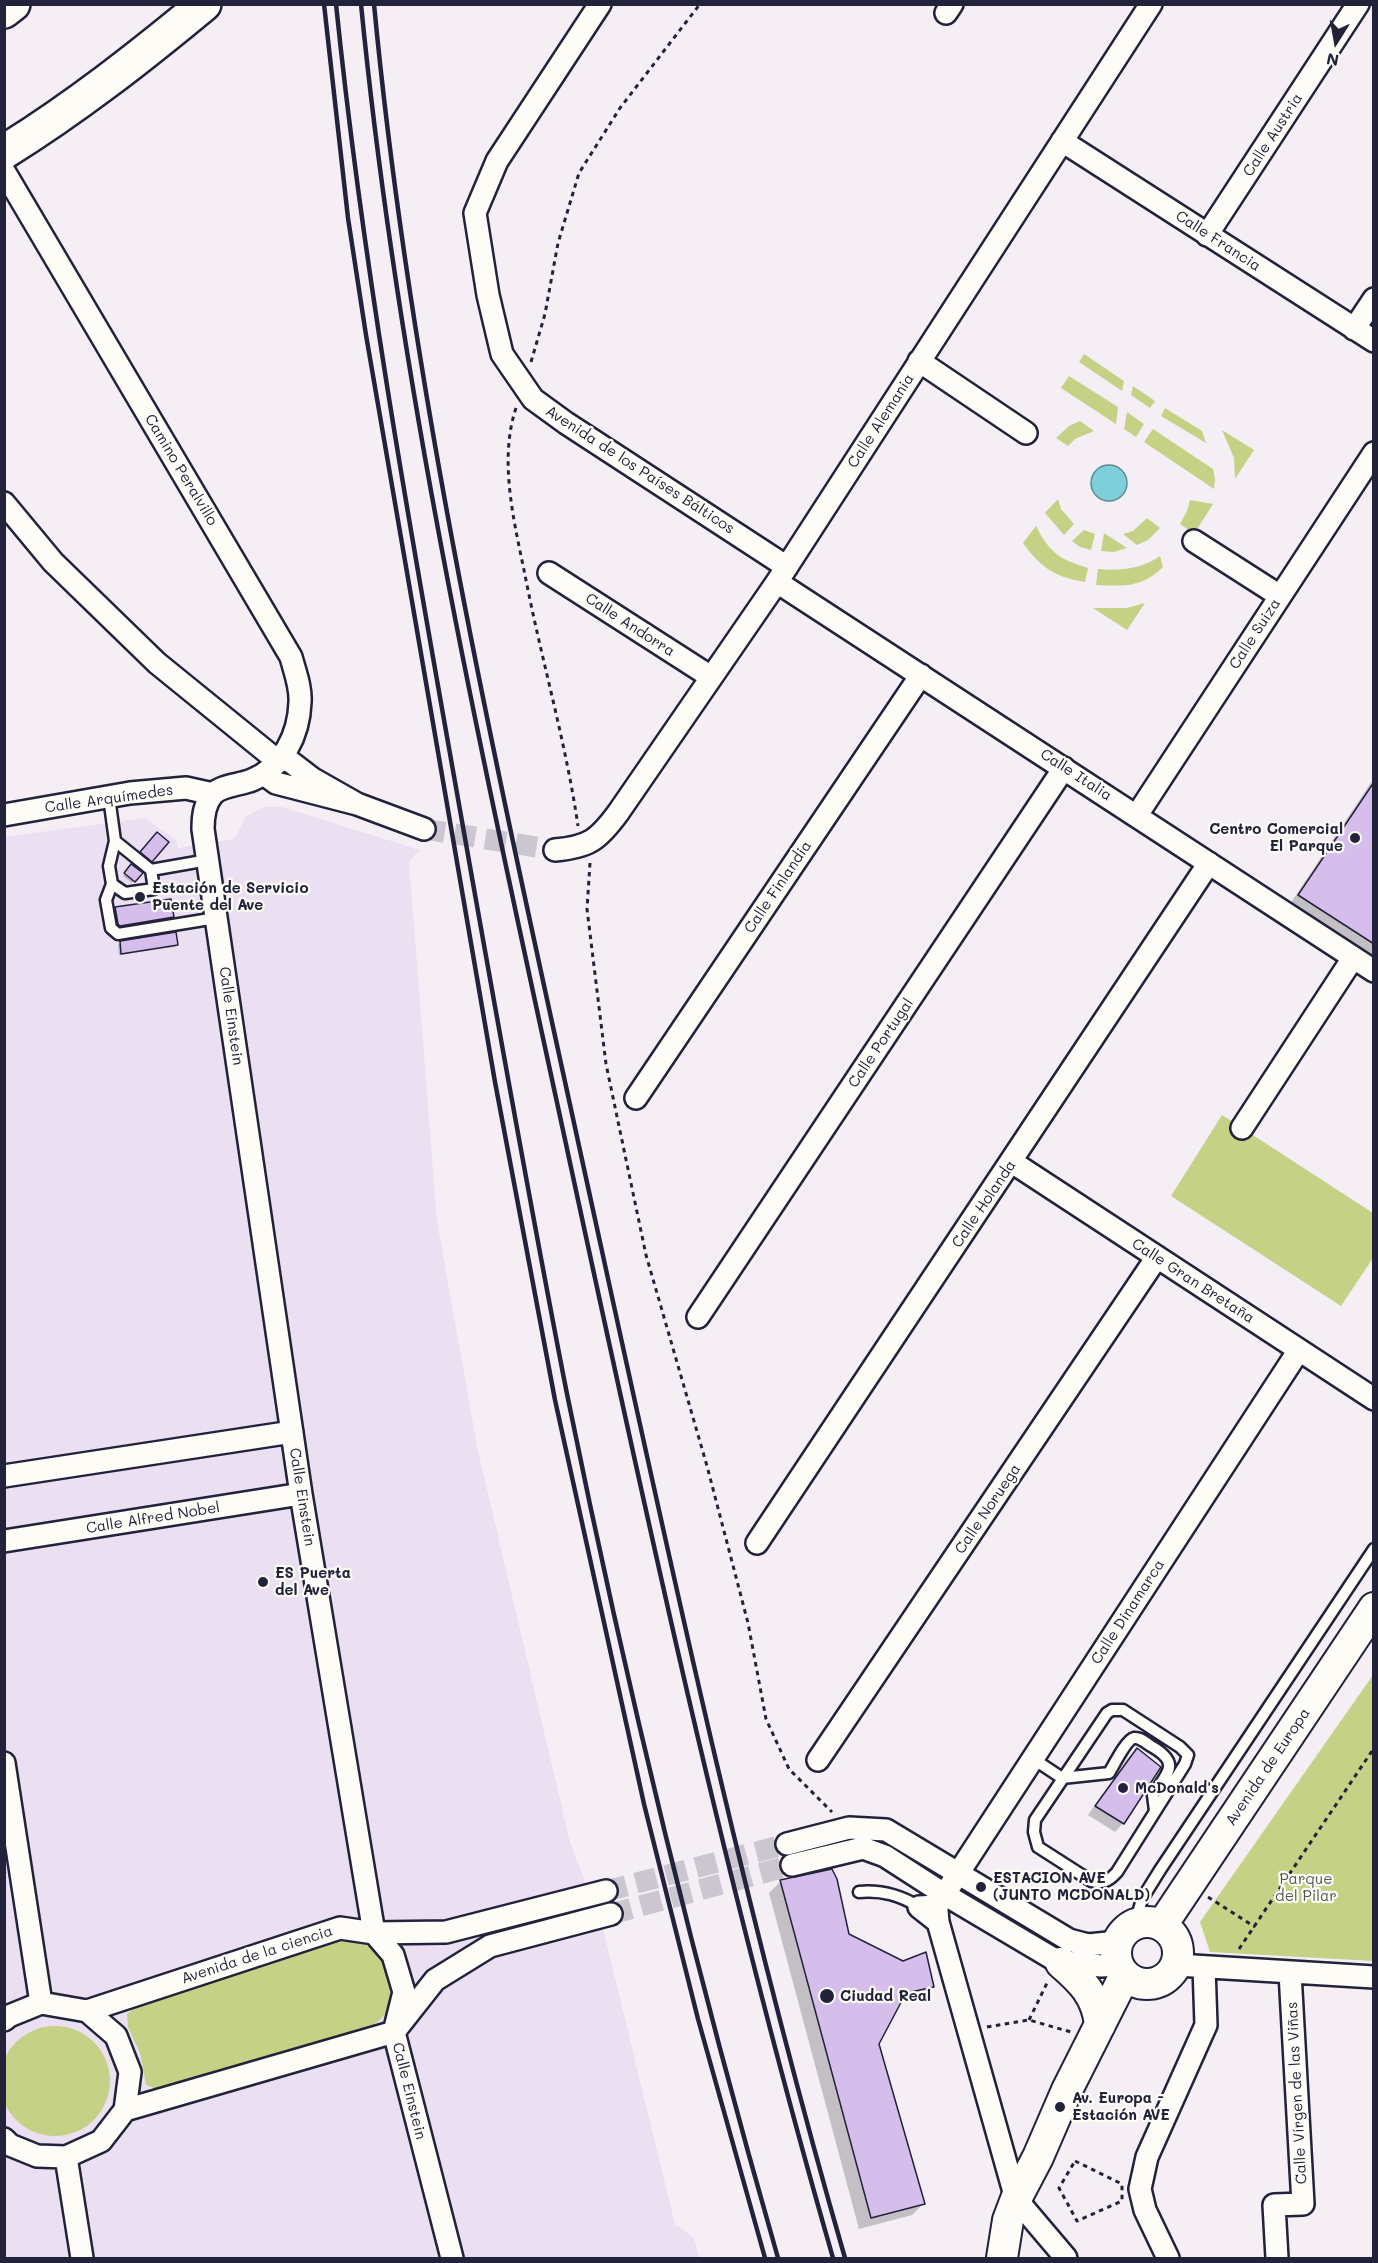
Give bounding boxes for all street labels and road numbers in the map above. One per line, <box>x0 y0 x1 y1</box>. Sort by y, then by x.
street label: Calle Austria <box>1239 90 1307 180</box>
street label: Calle Francia <box>1172 207 1264 275</box>
street label: Calle Alemania <box>844 371 918 471</box>
street label: Avenida de los Países Bálticos <box>542 402 738 538</box>
street label: Camino Peralvillo <box>141 411 221 529</box>
street label: Calle Andorra <box>582 589 678 661</box>
street label: Calle Suiza <box>1226 595 1284 673</box>
street label: Calle Italia <box>1037 745 1115 805</box>
street label: Calle Arquímedes <box>44 781 174 817</box>
street label: Calle Finlandia <box>740 837 816 937</box>
street label: Calle Einstein <box>215 966 247 1066</box>
street label: Calle Portugal <box>844 995 918 1091</box>
street label: Calle Holanda <box>948 1157 1020 1251</box>
street label: Calle Gran Bretaña <box>1128 1235 1258 1327</box>
street label: Calle Einstein <box>285 1447 319 1547</box>
street label: Calle Noruega <box>951 1461 1025 1557</box>
street label: Calle Alfred Nobel <box>85 1499 221 1537</box>
street label: Calle Dinamarca <box>1087 1556 1169 1668</box>
street label: Avenida de Europa <box>1222 1705 1314 1829</box>
street label: Avenida de la ciencia <box>179 1922 335 1988</box>
street label: Calle Vírgen de las Viñas <box>1283 2001 1311 2185</box>
street label: Calle Einstein <box>388 2041 430 2141</box>

